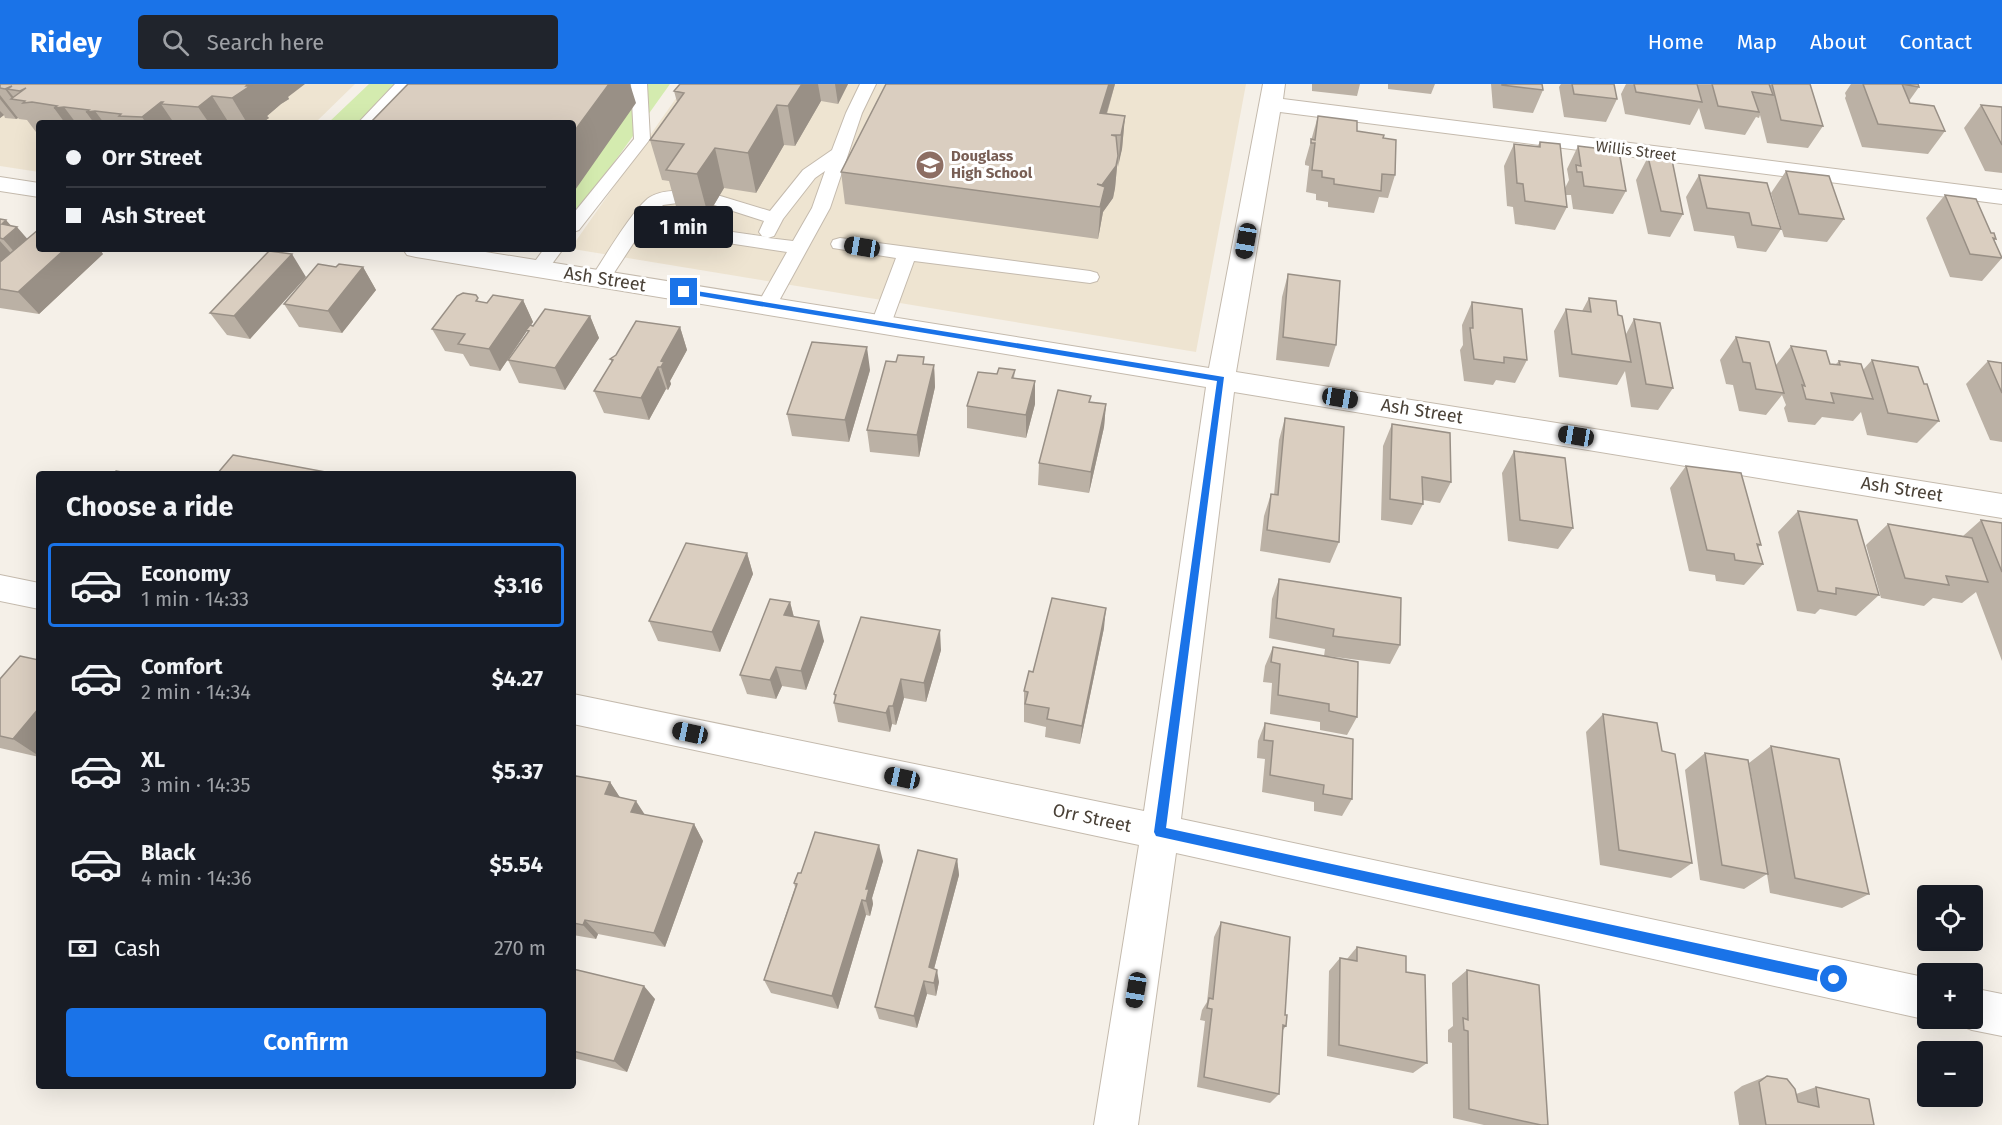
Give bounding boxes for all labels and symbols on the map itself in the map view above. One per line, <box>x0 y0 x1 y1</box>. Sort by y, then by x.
street label: Willis Street <box>1595 137 1678 165</box>
place label: Douglass High School <box>951 147 1033 182</box>
school or university icon: Douglass High School <box>914 149 946 181</box>
callout: 1 min <box>634 205 734 247</box>
car <box>1234 222 1258 260</box>
car <box>843 235 881 259</box>
street label: Ash Street <box>562 262 648 296</box>
route end <box>670 278 697 305</box>
car <box>1321 386 1359 410</box>
street label: Ash Street <box>1379 394 1465 428</box>
car <box>1557 424 1595 448</box>
street label: Ash Street <box>1859 472 1945 506</box>
car <box>671 720 709 746</box>
car <box>883 765 921 791</box>
street label: Orr Street <box>1051 799 1134 837</box>
route start <box>1820 965 1847 992</box>
car <box>1124 971 1148 1009</box>

